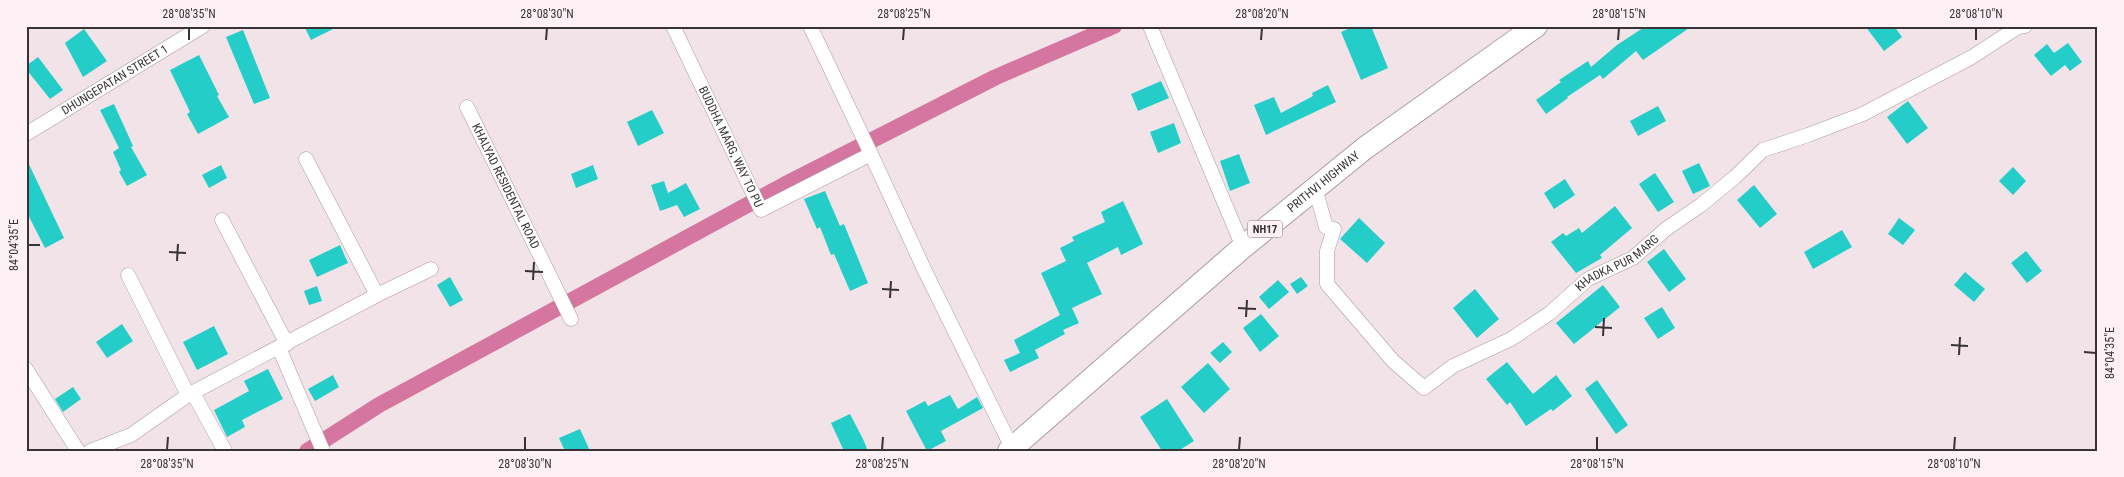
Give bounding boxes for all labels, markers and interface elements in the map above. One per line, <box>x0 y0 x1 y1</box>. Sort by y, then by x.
text: 28°08'35"N <box>162 7 216 21</box>
text: 28°08'30"N <box>520 7 574 21</box>
text: 28°08'25"N <box>877 7 931 21</box>
text: 28°08'20"N <box>1235 7 1289 21</box>
text: 28°08'15"N <box>1592 7 1646 21</box>
text: 28°08'10"N <box>1949 7 2003 21</box>
street label: DHUNGEPATAN STREET 1 <box>59 42 171 118</box>
street label: BUDDHA MARG, WAY TO PU <box>696 84 766 210</box>
street label: KHALYAD RESIDENTAL ROAD <box>469 121 542 251</box>
street label: PRITHVI HIGHWAY <box>1285 148 1363 215</box>
text: 84°04'35"E <box>7 219 21 271</box>
road number: NH17 <box>1248 220 1282 238</box>
street label: KHADKA PUR MARG <box>1572 232 1662 294</box>
text: 84°04'35"E <box>2103 327 2117 379</box>
text: 28°08'35"N <box>140 457 194 471</box>
text: 28°08'30"N <box>498 457 552 471</box>
text: 28°08'25"N <box>855 457 909 471</box>
text: 28°08'20"N <box>1212 457 1266 471</box>
text: 28°08'15"N <box>1570 457 1624 471</box>
text: 28°08'10"N <box>1927 457 1981 471</box>

